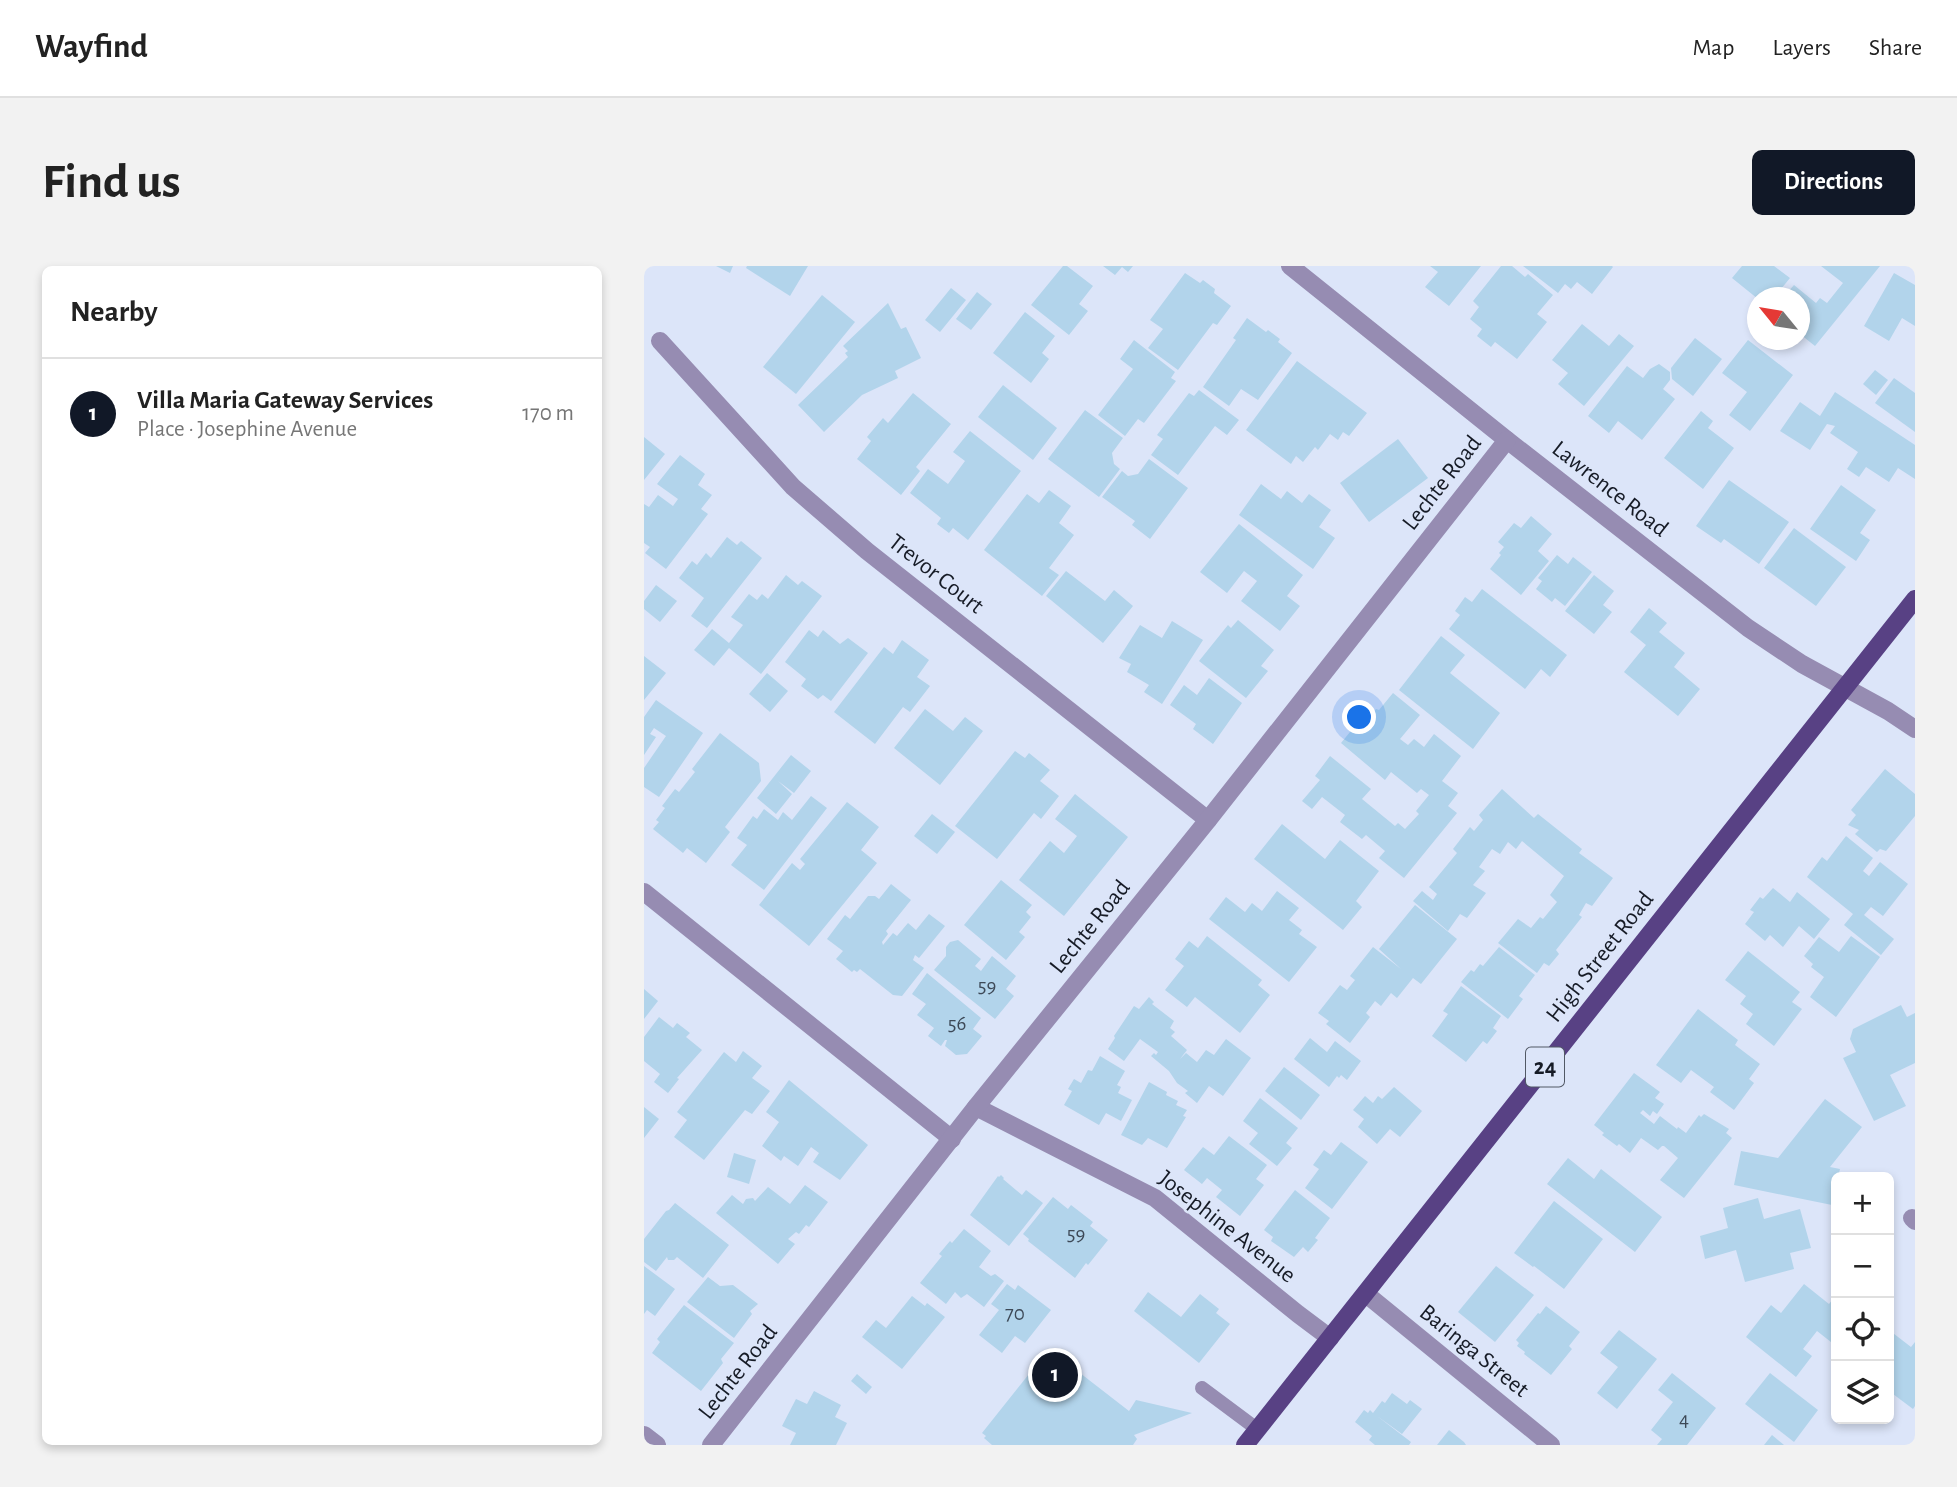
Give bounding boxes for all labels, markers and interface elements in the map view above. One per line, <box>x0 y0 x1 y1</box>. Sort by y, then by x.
text: Wayfind <box>35 31 148 64</box>
text: Map <box>1692 36 1734 60</box>
text: Layers <box>1772 36 1831 60</box>
text: Share <box>1869 36 1922 60</box>
button: Directions <box>1752 150 1915 215</box>
text: Find us <box>42 158 181 207</box>
north arrow <box>1747 287 1810 350</box>
text: Nearby <box>70 297 158 327</box>
text: Villa Maria Gateway Services <box>137 387 433 413</box>
text: 1 <box>89 402 97 425</box>
text: 170 m <box>522 402 574 425</box>
text: Place · Josephine Avenue <box>137 418 357 441</box>
street label: Lechte Road <box>1398 431 1486 535</box>
street label: Lawrence Road <box>1547 436 1673 542</box>
street label: Trevor Court <box>884 530 988 619</box>
your location <box>1342 700 1376 734</box>
street label: Lechte Road <box>1045 876 1135 978</box>
street label: High Street Road <box>1542 887 1658 1027</box>
house number: 59 <box>978 975 996 996</box>
house number: 56 <box>948 1013 966 1034</box>
road number: 24 <box>1526 1048 1564 1086</box>
street label: Josephine Avenue <box>1154 1166 1300 1288</box>
map controls <box>1831 1172 1894 1424</box>
button: + <box>1831 1172 1894 1235</box>
house number: 59 <box>1067 1223 1085 1244</box>
button: − <box>1831 1235 1894 1298</box>
button: locate <box>1831 1298 1894 1361</box>
street label: Baringa Street <box>1415 1300 1533 1402</box>
house number: 70 <box>1005 1303 1025 1324</box>
street label: Lechte Road <box>694 1320 782 1424</box>
pin: 1 <box>1032 1349 1078 1401</box>
button: layers <box>1831 1361 1894 1424</box>
house number: 4 <box>1679 1409 1689 1430</box>

